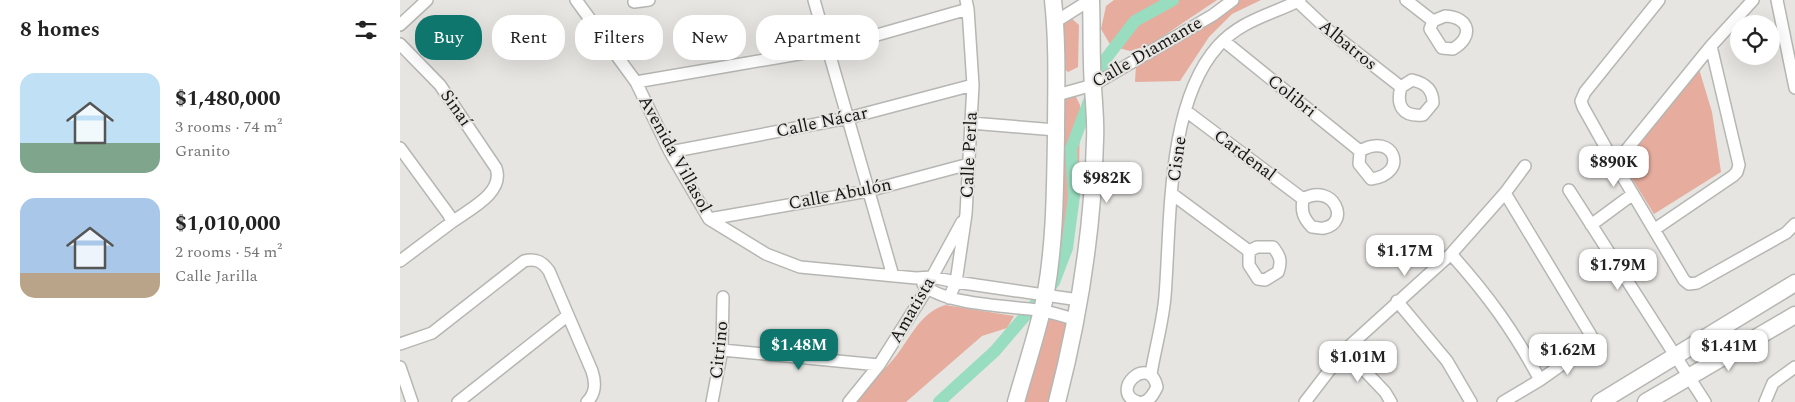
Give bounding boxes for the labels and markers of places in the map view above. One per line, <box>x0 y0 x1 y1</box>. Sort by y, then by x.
pin: $890K <box>1579 146 1649 188</box>
pin: $982K <box>1072 162 1142 204</box>
pin: $1.17M <box>1364 234 1446 277</box>
pin: $1.79M <box>1577 248 1659 291</box>
pin: $1.48M <box>758 328 840 371</box>
pin: $1.41M <box>1688 330 1770 372</box>
pin: $1.62M <box>1527 334 1609 376</box>
pin: $1.01M <box>1317 340 1399 383</box>

